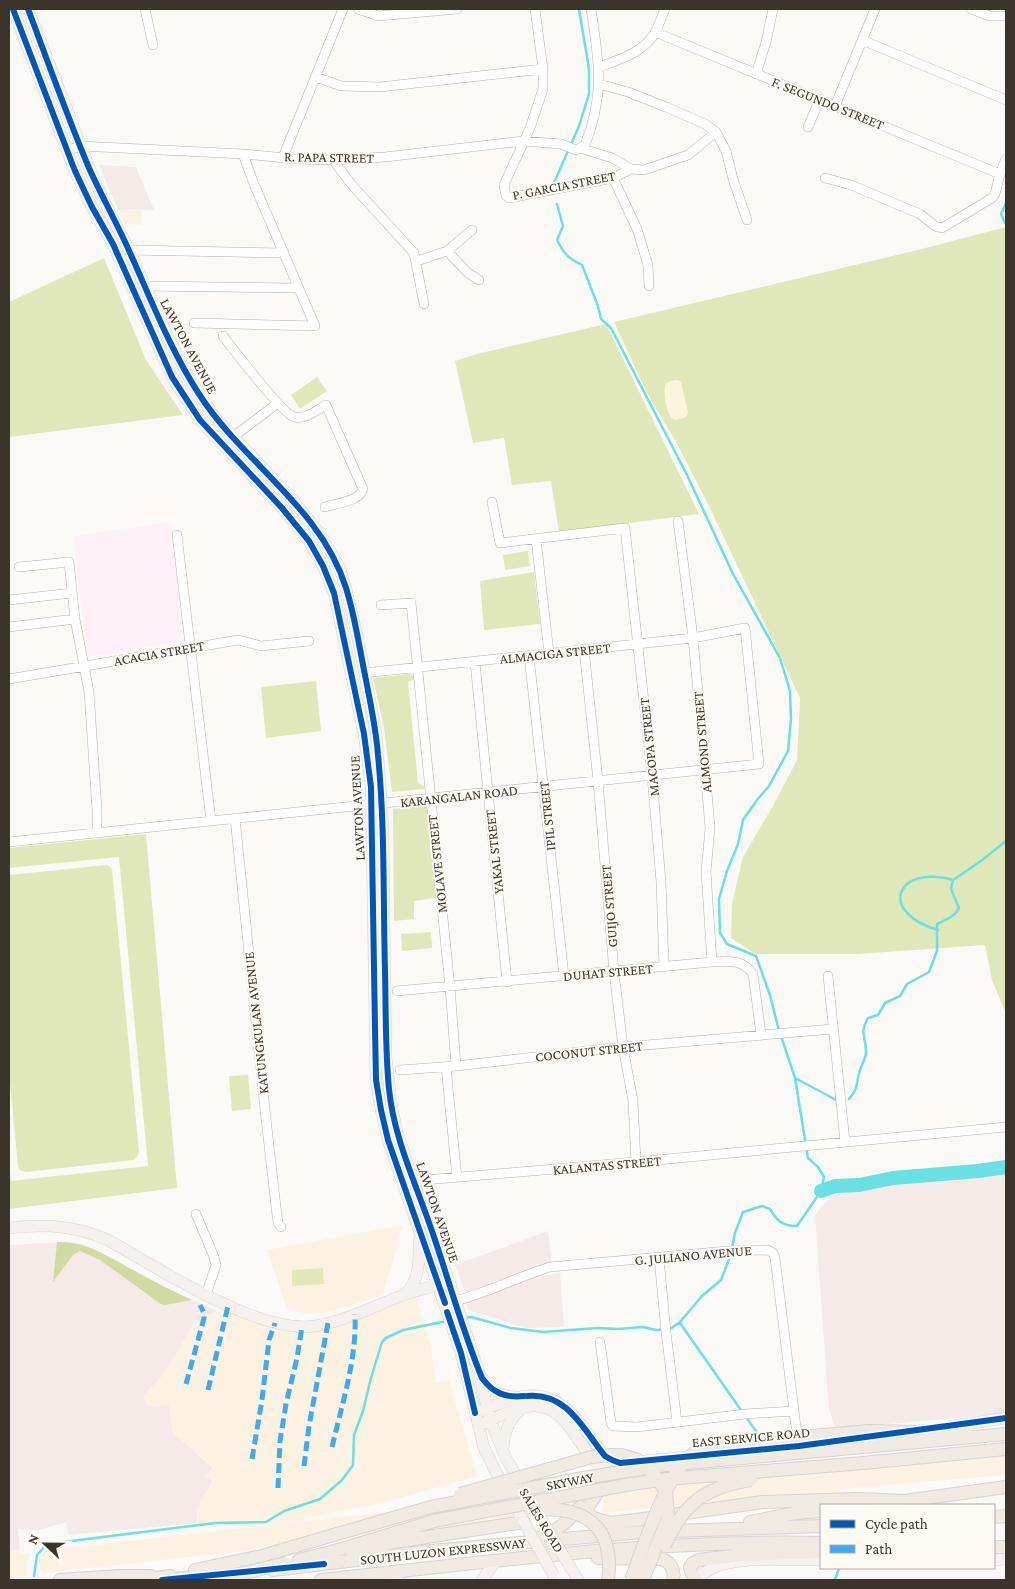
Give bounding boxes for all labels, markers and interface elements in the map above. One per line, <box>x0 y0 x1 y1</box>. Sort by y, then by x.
street label: F. SEGUNDO STREET <box>770 73 887 133</box>
street label: R. PAPA STREET <box>284 148 374 166</box>
street label: P. GARCIA STREET <box>511 167 617 203</box>
street label: LAWTON AVENUE <box>157 296 221 397</box>
street label: ACACIA STREET <box>112 637 206 669</box>
street label: ALMACIGA STREET <box>499 639 611 667</box>
street label: ALMOND STREET <box>690 690 714 793</box>
street label: MACOPA STREET <box>636 697 662 797</box>
street label: LAWTON AVENUE <box>346 755 368 861</box>
street label: IPIL STREET <box>535 780 559 852</box>
street label: KARANGALAN ROAD <box>399 782 519 810</box>
street label: YAKAL STREET <box>482 809 506 895</box>
street label: MOLAVE STREET <box>424 814 450 914</box>
street label: GUIJO STREET <box>597 864 621 948</box>
street label: KATUNGKULAN AVENUE <box>241 951 271 1095</box>
street label: DUHAT STREET <box>562 960 654 984</box>
street label: COCONUT STREET <box>534 1037 644 1065</box>
street label: KALANTAS STREET <box>552 1152 662 1178</box>
street label: LAWTON AVENUE <box>413 1160 463 1265</box>
street label: G. JULIANO AVENUE <box>634 1242 753 1268</box>
street label: EAST SERVICE ROAD <box>691 1424 811 1450</box>
street label: SKYWAY <box>545 1468 596 1493</box>
street label: SALES ROAD <box>516 1485 568 1555</box>
legend <box>820 1504 995 1569</box>
text: Cycle path <box>865 1516 928 1533</box>
north arrow <box>20 1519 70 1569</box>
text: N <box>24 1531 42 1547</box>
street label: SOUTH LUZON EXPRESSWAY <box>359 1534 527 1568</box>
text: Path <box>865 1541 892 1557</box>

